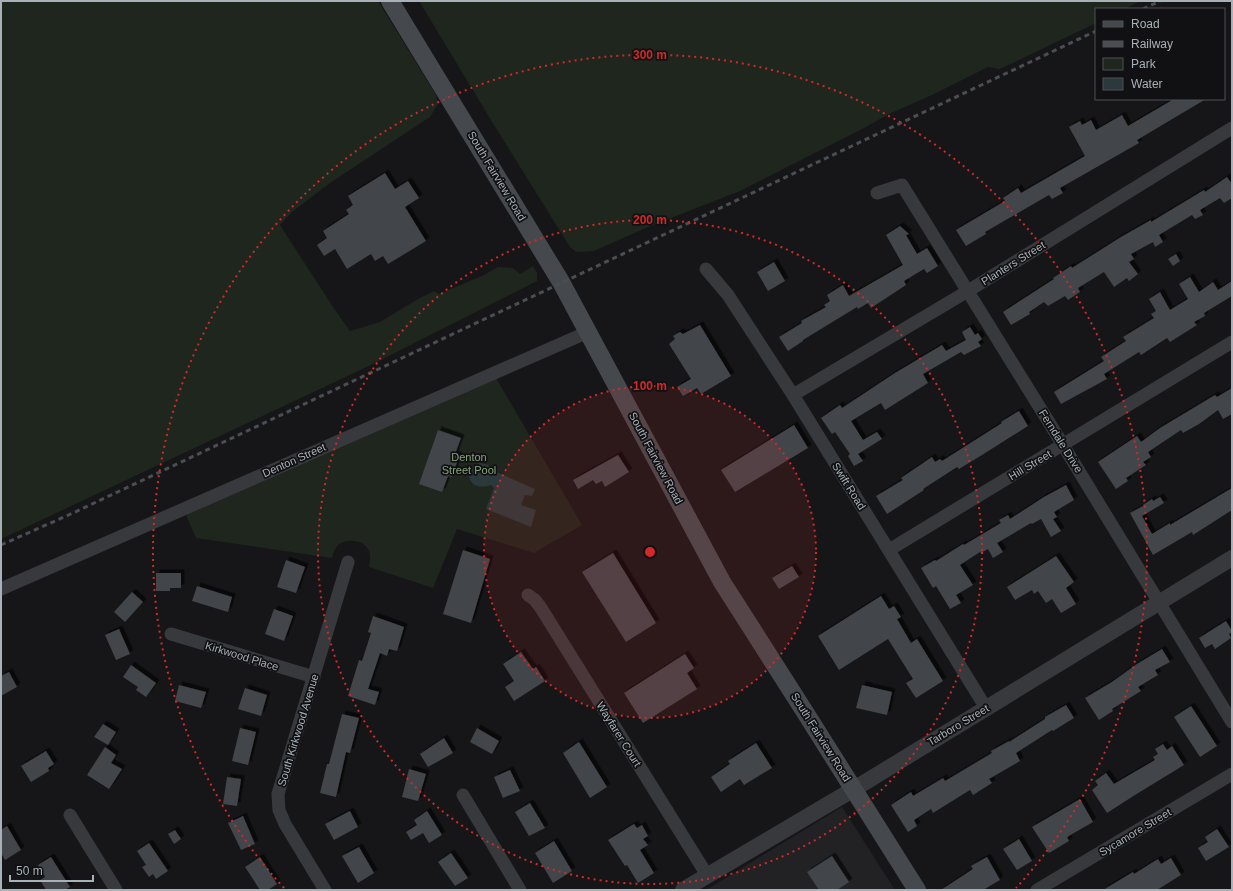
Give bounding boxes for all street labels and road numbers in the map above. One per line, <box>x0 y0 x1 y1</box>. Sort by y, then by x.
street label: South Fairview Road <box>466 129 528 223</box>
street label: Planters Street <box>979 239 1047 287</box>
street label: Ferndale Drive <box>1037 407 1085 475</box>
street label: South Fairview Road <box>627 410 685 506</box>
street label: Denton Street <box>261 441 327 479</box>
street label: Hill Street <box>1006 448 1054 482</box>
street label: Swift Road <box>830 460 868 512</box>
street label: Kirkwood Place <box>204 639 280 673</box>
street label: South Kirkwood Avenue <box>275 672 321 788</box>
street label: South Fairview Road <box>789 691 853 783</box>
street label: Wayfarer Court <box>594 699 644 769</box>
street label: Tarboro Street <box>925 702 991 748</box>
street label: Sycamore Street <box>1097 806 1173 858</box>

